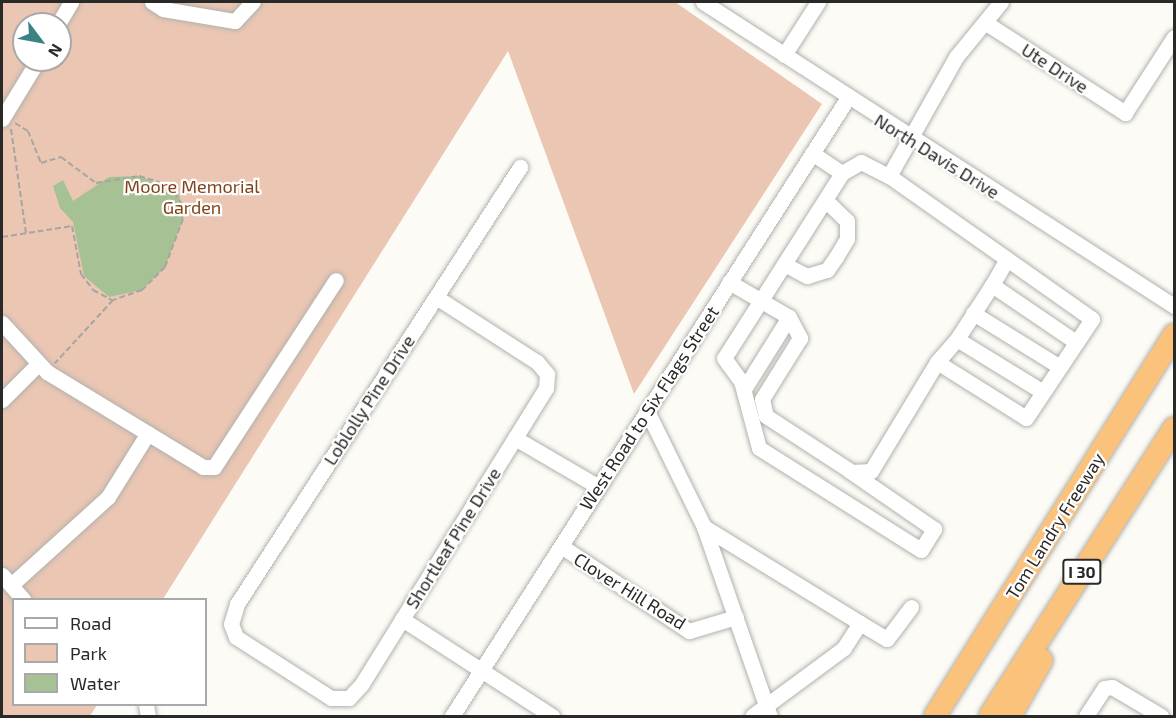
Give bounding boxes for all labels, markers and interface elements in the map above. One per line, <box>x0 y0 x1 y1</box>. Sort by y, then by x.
north arrow <box>12 12 72 72</box>
street label: Ute Drive <box>1018 38 1092 98</box>
text: N <box>45 41 67 61</box>
street label: North Davis Drive <box>871 109 1003 203</box>
park label: Moore Memorial Garden <box>124 176 260 219</box>
street label: West Road to Six Flags Street <box>575 302 723 514</box>
street label: Loblolly Pine Drive <box>319 331 419 469</box>
street label: Tom Landry Freeway <box>1001 449 1109 603</box>
street label: Shortleaf Pine Drive <box>401 463 505 613</box>
street label: Clover Hill Road <box>570 548 690 634</box>
road number: I 30 <box>1061 559 1103 585</box>
legend <box>12 598 207 706</box>
text: Road <box>70 612 111 634</box>
text: Park <box>70 642 107 664</box>
text: Water <box>70 672 120 694</box>

